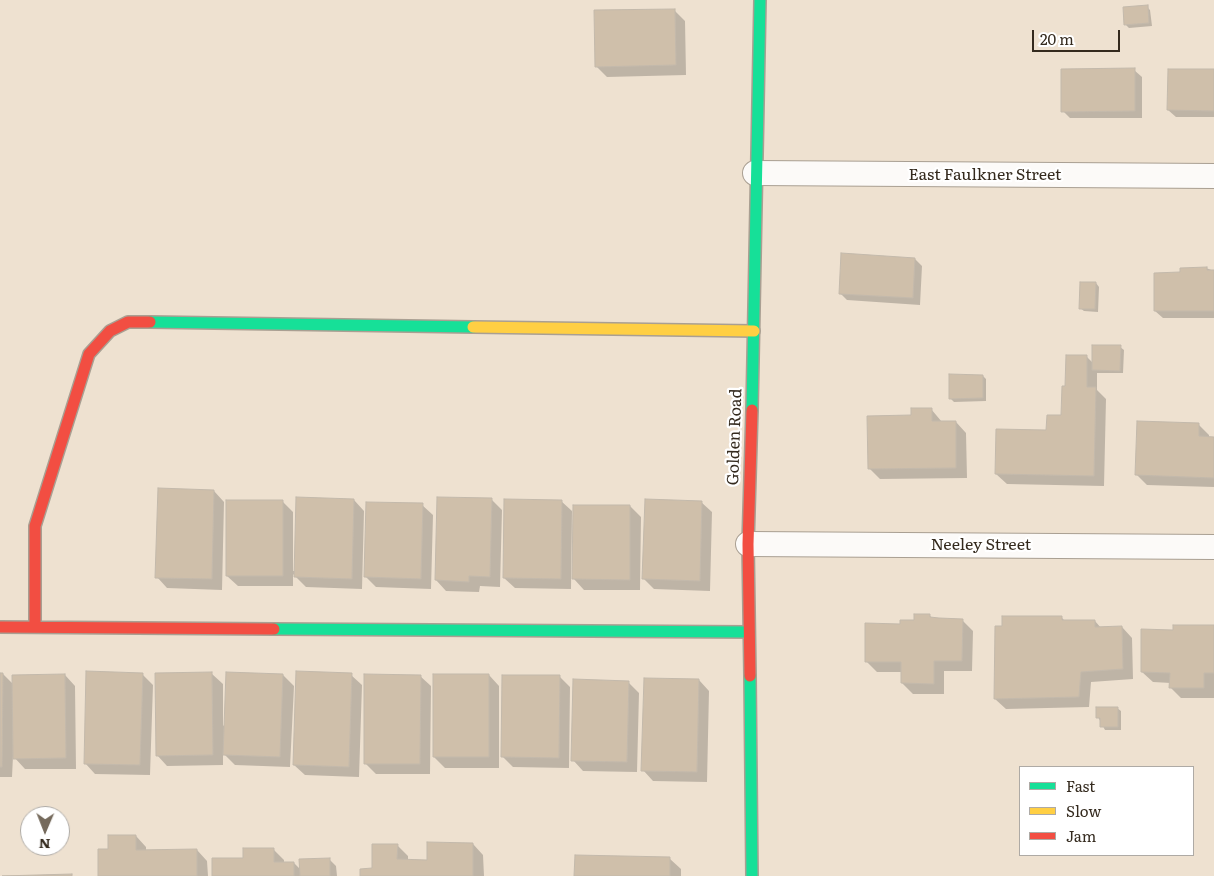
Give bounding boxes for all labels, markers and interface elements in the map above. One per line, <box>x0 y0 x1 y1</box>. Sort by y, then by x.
scale bar <box>1034 20 1122 52</box>
text: 20 m <box>1040 27 1074 50</box>
street label: East Faulkner Street <box>908 165 1062 185</box>
street label: Golden Road <box>724 388 746 486</box>
street label: Neeley Street <box>931 535 1031 555</box>
legend <box>1019 766 1194 856</box>
text: Fast <box>1066 774 1095 797</box>
text: Slow <box>1066 799 1101 822</box>
north arrow <box>20 806 70 856</box>
text: Jam <box>1066 824 1096 847</box>
text: N <box>39 835 51 855</box>

